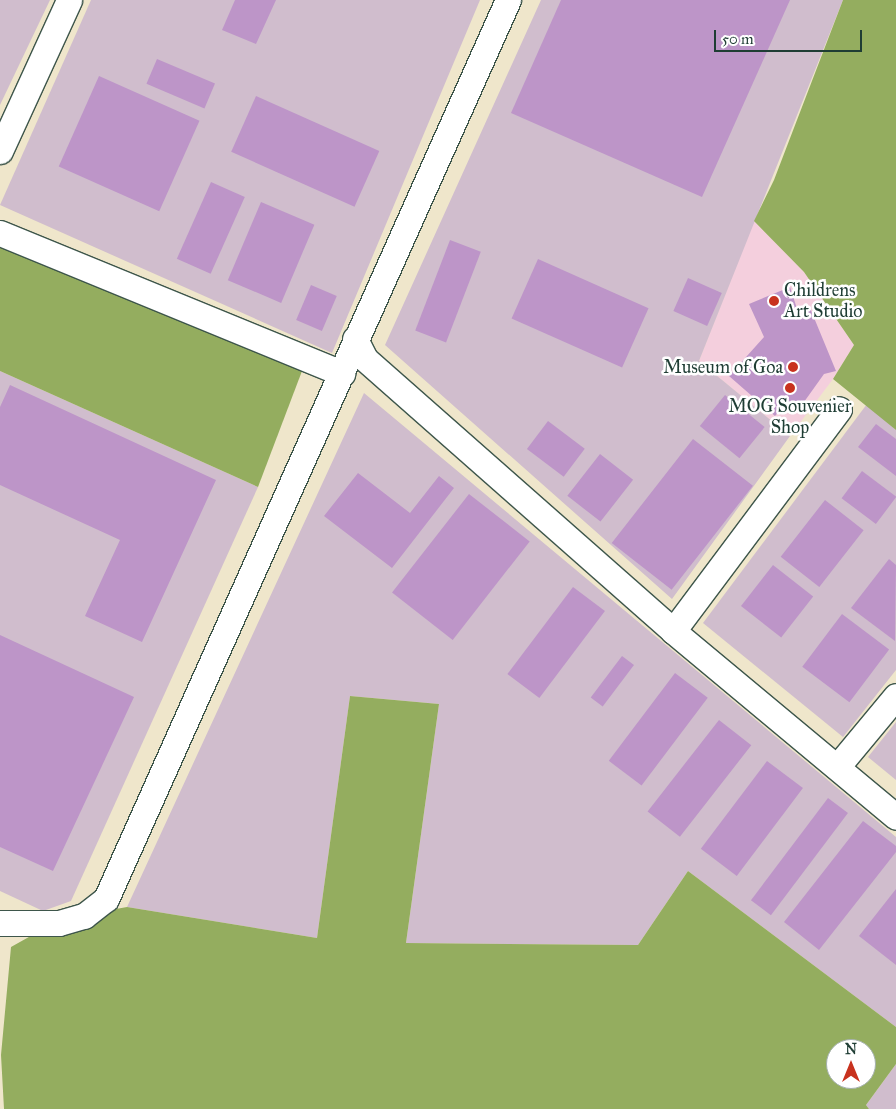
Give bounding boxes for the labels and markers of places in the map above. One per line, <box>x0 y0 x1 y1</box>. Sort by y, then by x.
place label: Childrens Art Studio <box>784 280 863 322</box>
marker: Childrens Art Studio <box>768 295 780 307</box>
place label: Museum of Goa <box>663 356 783 378</box>
marker: Museum of Goa <box>787 361 799 373</box>
marker: MOG Souvenier Shop <box>784 382 796 394</box>
place label: MOG Souvenier Shop <box>729 396 851 438</box>

